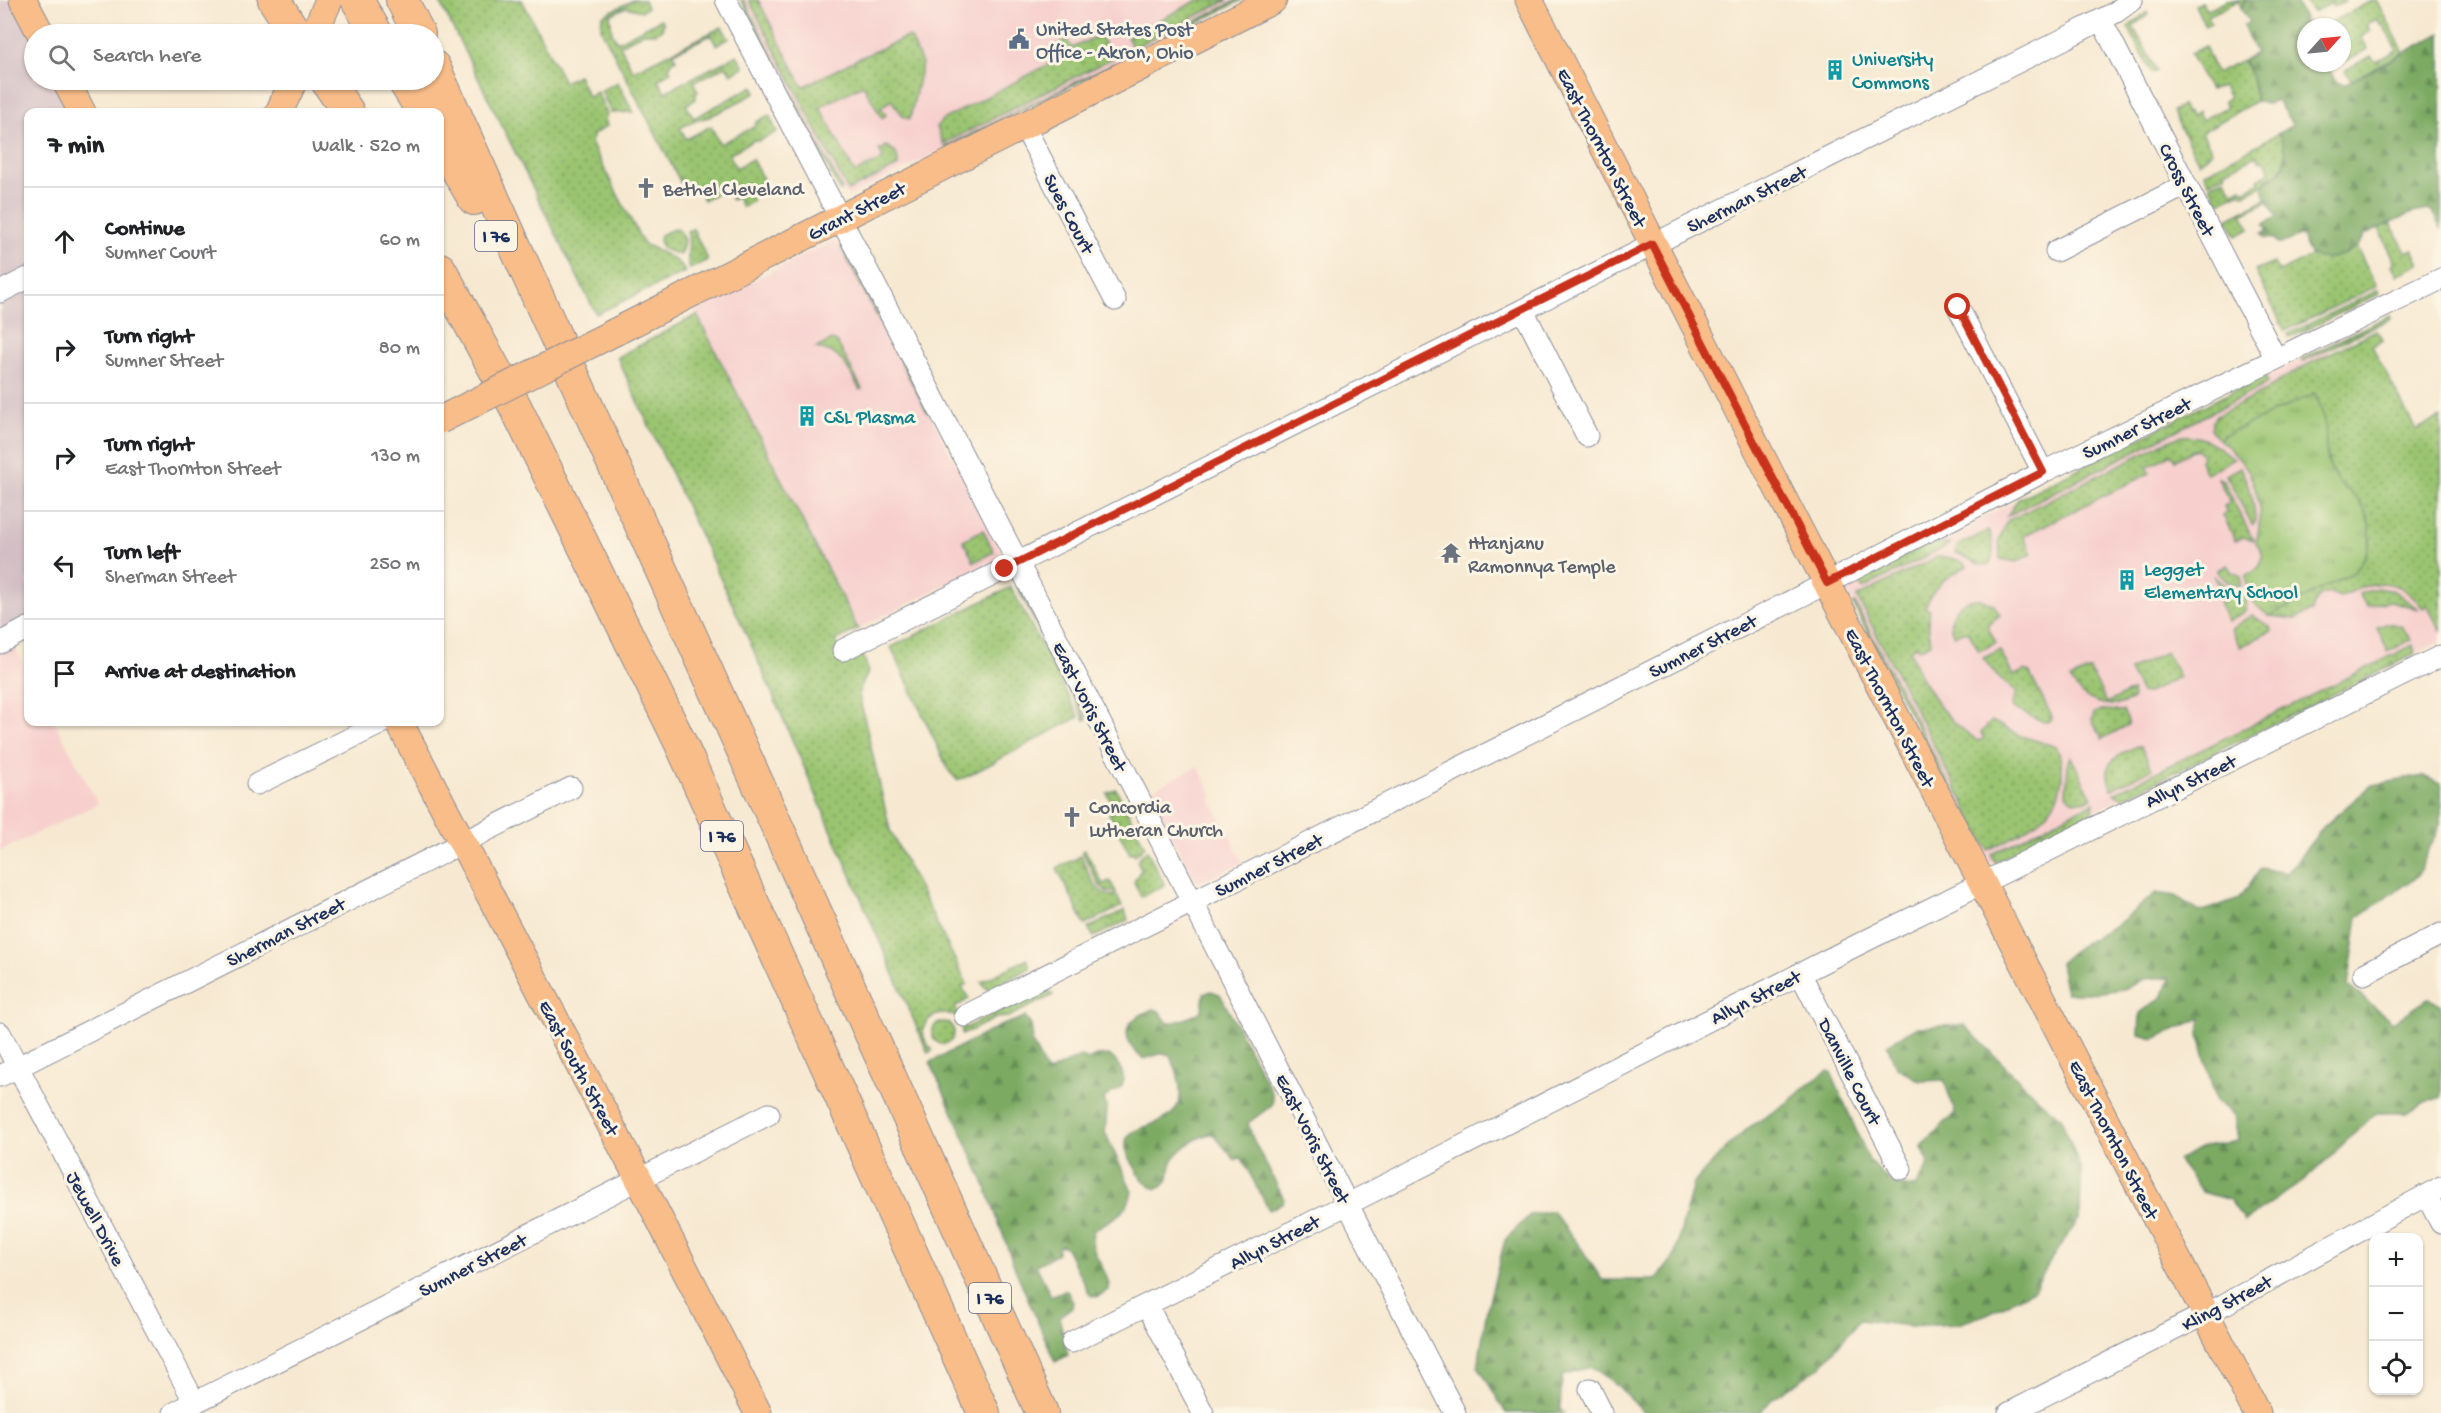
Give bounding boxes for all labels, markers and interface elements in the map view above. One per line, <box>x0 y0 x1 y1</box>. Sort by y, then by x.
north arrow <box>2297 18 2351 72</box>
place label: United States Post Office - Akron, Ohio <box>1036 20 1194 66</box>
search box <box>24 24 444 90</box>
public building icon: United States Post Office - Akron, Ohio <box>1007 27 1031 51</box>
icon: search <box>45 41 78 74</box>
text: Search here <box>93 44 201 70</box>
place label: University Commons <box>1852 50 1933 96</box>
building icon: University Commons <box>1823 58 1847 82</box>
street label: East Thornton Street <box>1550 65 1651 234</box>
text: 7 min <box>48 132 104 163</box>
text: Walk · 520 m <box>312 136 420 159</box>
street label: Cross Street <box>2152 140 2219 242</box>
street label: Sherman Street <box>1684 161 1813 240</box>
street label: Sues Court <box>1036 171 1098 260</box>
church icon: Bethel Cleveland <box>634 176 658 200</box>
street label: Grant Street <box>805 178 912 248</box>
place label: Bethel Cleveland <box>662 180 806 203</box>
text: Continue <box>105 217 185 243</box>
road number: I 76 <box>475 221 517 251</box>
icon: ahead <box>48 225 81 258</box>
text: 60 m <box>380 230 420 253</box>
text: Sumner Court <box>105 243 215 266</box>
route start <box>1944 293 1970 319</box>
text: Turn right <box>105 325 193 351</box>
icon: right <box>48 333 81 366</box>
text: 80 m <box>379 338 420 361</box>
text: Sumner Street <box>105 351 223 374</box>
street label: Sumner Street <box>2080 393 2197 466</box>
building icon: CSL Plasma <box>795 404 819 428</box>
place label: CSL Plasma <box>824 408 916 431</box>
text: Turn right <box>105 433 193 459</box>
icon: right <box>48 441 81 474</box>
text: 130 m <box>371 446 420 469</box>
text: East Thornton Street <box>105 459 280 482</box>
place label: Htanjanu Ramonnya Temple <box>1468 534 1616 580</box>
text: Turn left <box>105 541 179 567</box>
temple icon: Htanjanu Ramonnya Temple <box>1439 541 1463 565</box>
icon: left <box>48 549 81 582</box>
text: 250 m <box>369 554 420 577</box>
route end <box>991 555 1017 581</box>
place label: Legget Elementary School <box>2144 560 2298 606</box>
text: Sherman Street <box>105 567 235 590</box>
building icon: Legget Elementary School <box>2115 568 2139 592</box>
street label: Sumner Street <box>1646 610 1763 685</box>
street label: East Thornton Street <box>1838 625 1939 794</box>
street label: East Voris Street <box>1045 639 1131 778</box>
icon: arrive <box>48 657 81 690</box>
text: Arrive at destination <box>105 660 295 686</box>
street label: Allyn Street <box>2142 751 2242 815</box>
place label: Concordia Lutheran Church <box>1089 798 1223 844</box>
church icon: Concordia Lutheran Church <box>1060 805 1084 829</box>
road number: I 76 <box>701 821 743 851</box>
street label: Sumner Street <box>1212 829 1329 904</box>
street label: Sherman Street <box>223 893 351 974</box>
street label: Allyn Street <box>1708 966 1807 1032</box>
street label: East South Street <box>532 997 623 1142</box>
street label: Danville Court <box>1810 1014 1885 1131</box>
street label: East Thornton Street <box>2062 1057 2163 1226</box>
street label: East Voris Street <box>1268 1071 1354 1210</box>
street label: Jewell Drive <box>59 1168 129 1271</box>
street label: Allyn Street <box>1227 1211 1326 1277</box>
street label: Sumner Street <box>416 1229 533 1304</box>
map controls <box>2369 1233 2423 1395</box>
button: + <box>2369 1233 2423 1287</box>
street label: Kling Street <box>2179 1271 2278 1338</box>
road number: I 76 <box>969 1283 1011 1313</box>
button: − <box>2369 1287 2423 1341</box>
button: locate <box>2369 1341 2423 1395</box>

